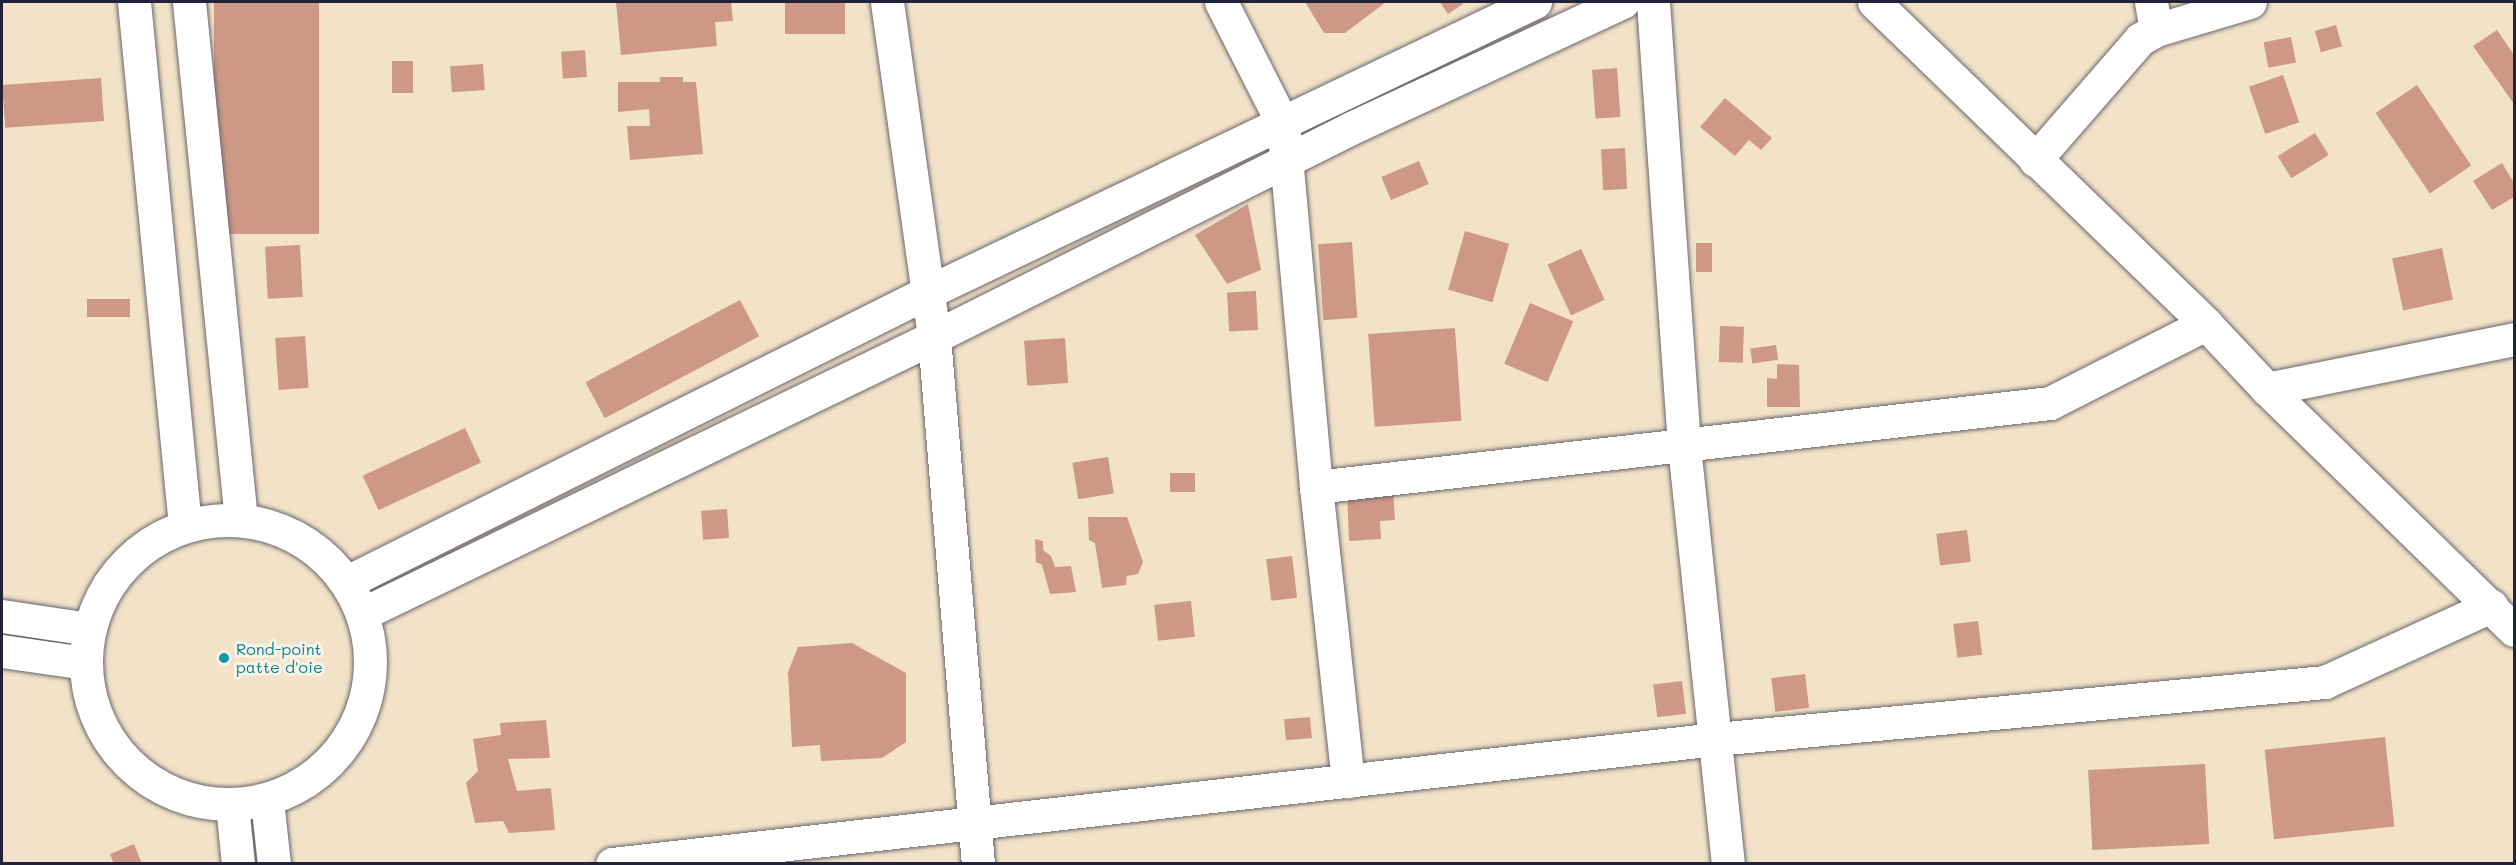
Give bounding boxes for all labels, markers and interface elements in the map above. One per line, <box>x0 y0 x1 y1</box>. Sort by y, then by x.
place label: Rond-point patte d'oie <box>236 639 323 677</box>
marker: Rond-point patte d'oie <box>217 651 231 665</box>

